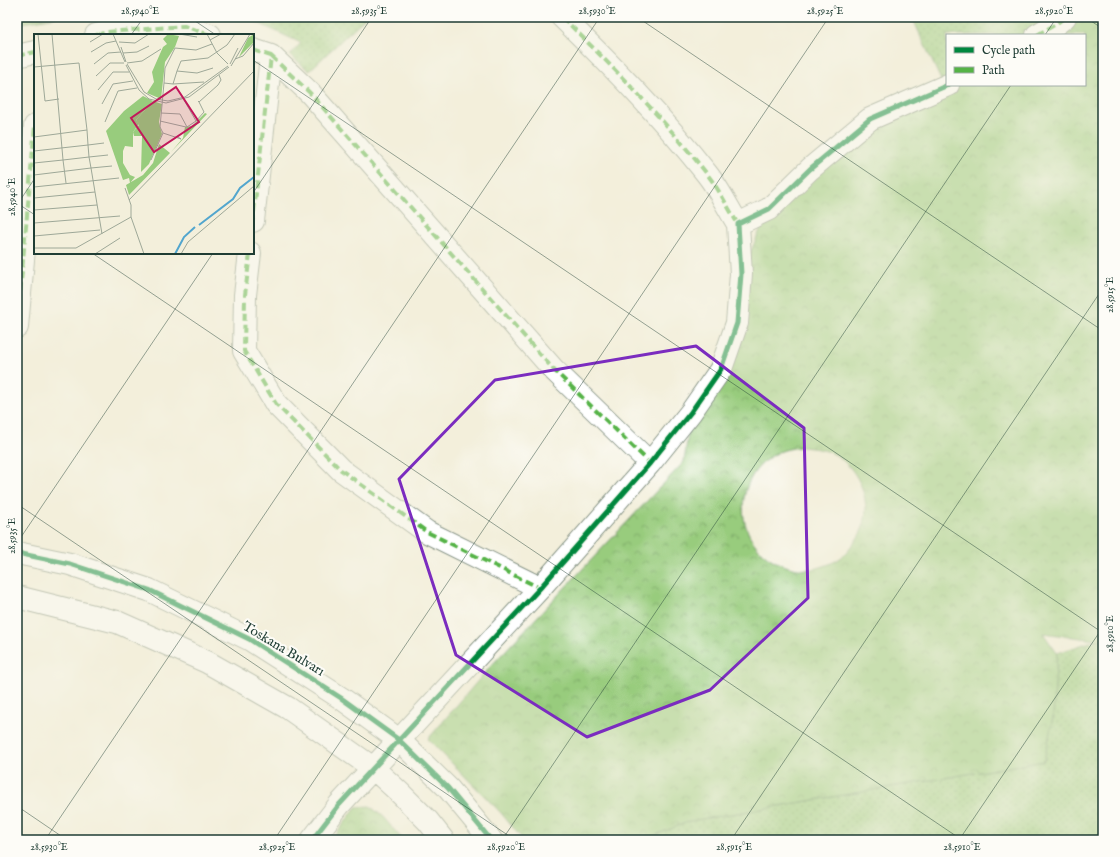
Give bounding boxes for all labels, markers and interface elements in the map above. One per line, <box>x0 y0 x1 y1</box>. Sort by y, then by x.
text: 28.5940°E <box>121 5 159 18</box>
text: 28.5935°E <box>351 5 387 18</box>
text: 28.5930°E <box>578 5 616 18</box>
text: 28.5925°E <box>806 5 844 18</box>
text: 28.5920°E <box>1035 5 1073 18</box>
inset map <box>34 34 254 254</box>
legend <box>946 34 1086 86</box>
text: Cycle path <box>982 43 1036 59</box>
text: Path <box>982 63 1005 78</box>
text: 28.5940°E <box>6 178 19 216</box>
text: 28.5915°E <box>1104 277 1117 313</box>
text: 28.5935°E <box>6 518 19 554</box>
text: 28.5910°E <box>1104 615 1117 653</box>
street label: Toskana Bulvarı <box>239 617 328 681</box>
text: 28.5930°E <box>30 841 68 854</box>
text: 28.5925°E <box>258 841 296 854</box>
text: 28.5920°E <box>487 841 525 854</box>
text: 28.5915°E <box>716 841 752 854</box>
text: 28.5910°E <box>943 841 981 854</box>

